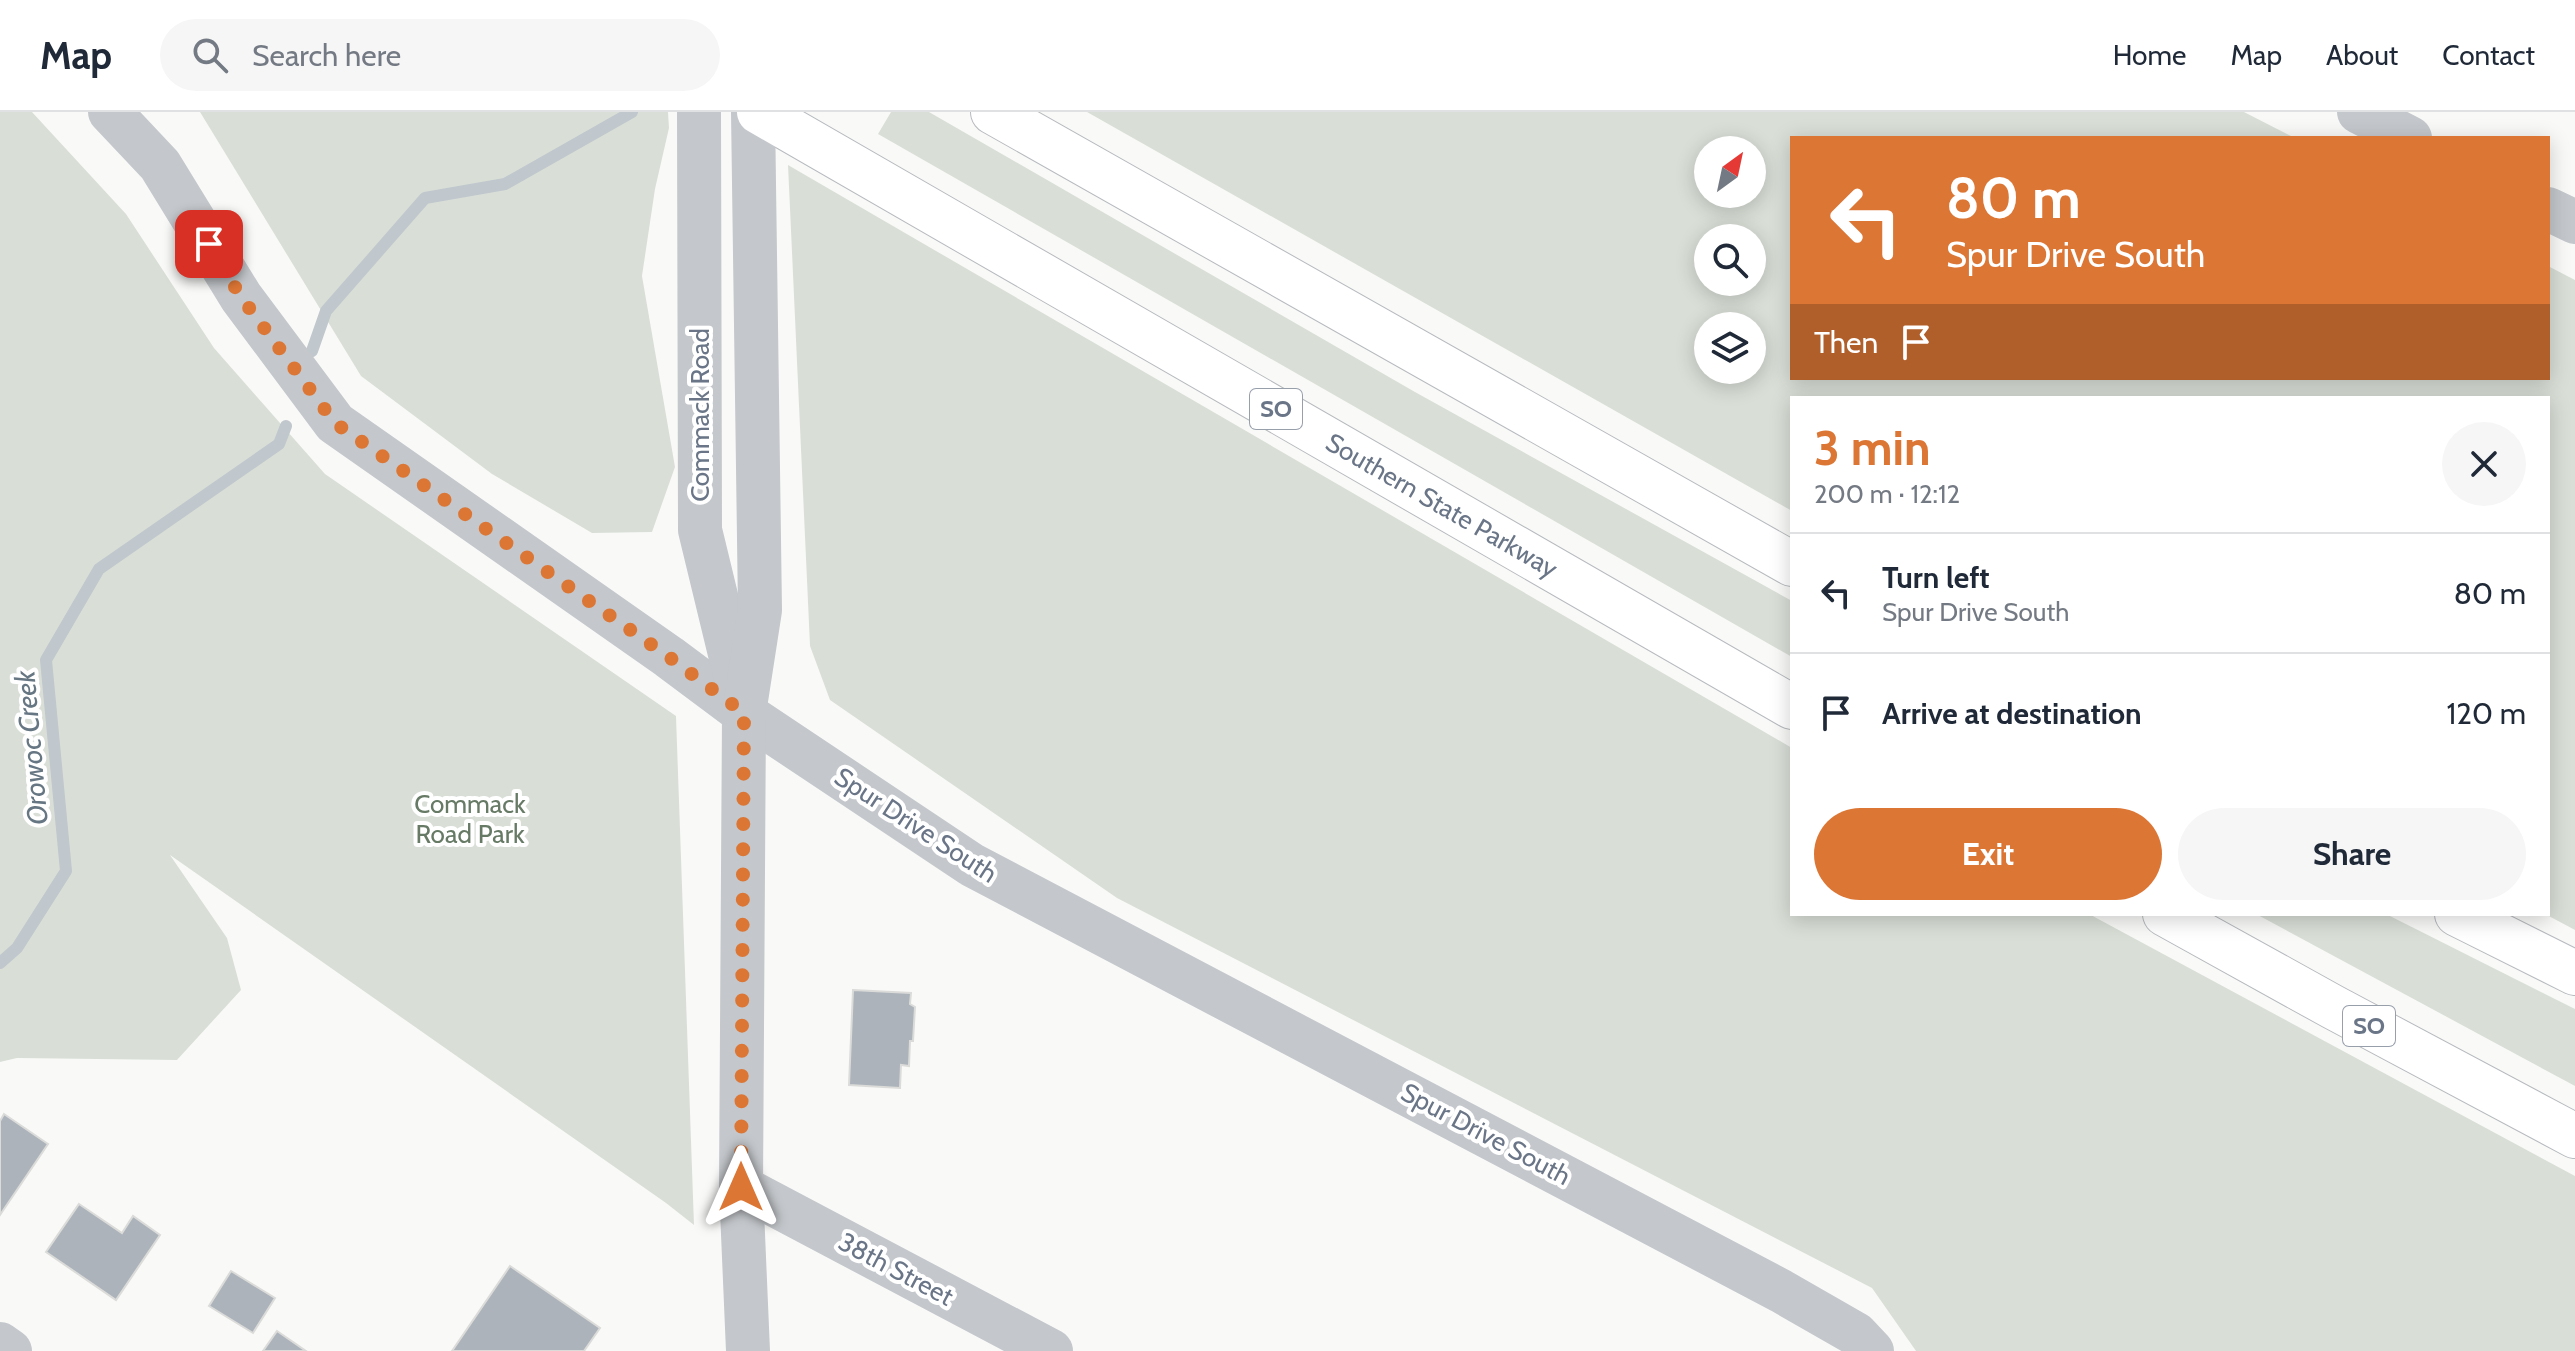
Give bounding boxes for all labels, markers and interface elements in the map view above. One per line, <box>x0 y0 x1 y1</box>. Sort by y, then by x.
search box <box>160 19 720 91</box>
text: Map <box>40 32 112 79</box>
icon: search <box>188 33 232 77</box>
text: Search here <box>252 37 401 74</box>
text: Home <box>2113 38 2186 72</box>
text: Map <box>2230 38 2282 72</box>
text: About <box>2326 38 2398 72</box>
text: Contact <box>2442 38 2535 72</box>
north arrow <box>1694 136 1766 208</box>
map controls <box>1694 136 1766 384</box>
text: 80 m <box>1946 164 2081 232</box>
icon: left <box>1814 168 1918 272</box>
pin <box>175 210 243 278</box>
icon: arrive <box>187 222 231 266</box>
button: search <box>1694 224 1766 296</box>
text: Spur Drive South <box>1946 232 2205 276</box>
button: layers <box>1694 312 1766 384</box>
icon: arrive <box>1894 320 1938 364</box>
text: Then <box>1814 324 1878 361</box>
street label: Commack Road <box>684 328 716 502</box>
road number: SO <box>1250 389 1302 429</box>
text: 3 min <box>1814 419 1930 477</box>
button: close <box>2442 422 2526 506</box>
street label: Southern State Parkway <box>1320 426 1563 585</box>
text: 200 m · 12:12 <box>1814 478 1960 510</box>
text: Turn left <box>1882 559 1990 596</box>
icon: left <box>1814 571 1858 615</box>
text: 80 m <box>2454 575 2526 612</box>
text: Spur Drive South <box>1882 596 2069 628</box>
water label: Orowoc Creek <box>7 669 55 826</box>
icon: arrive <box>1814 691 1858 735</box>
text: Arrive at destination <box>1882 695 2142 732</box>
text: 120 m <box>2446 695 2526 732</box>
street label: Spur Drive South <box>829 761 1003 889</box>
park label: Commack Road Park <box>414 788 526 850</box>
button: Exit <box>1814 808 2162 900</box>
button: Share <box>2178 808 2526 900</box>
road number: SO <box>2343 1006 2395 1046</box>
street label: Spur Drive South <box>1396 1076 1576 1192</box>
position arrow <box>699 1145 783 1229</box>
street label: 38th Street <box>833 1225 959 1313</box>

